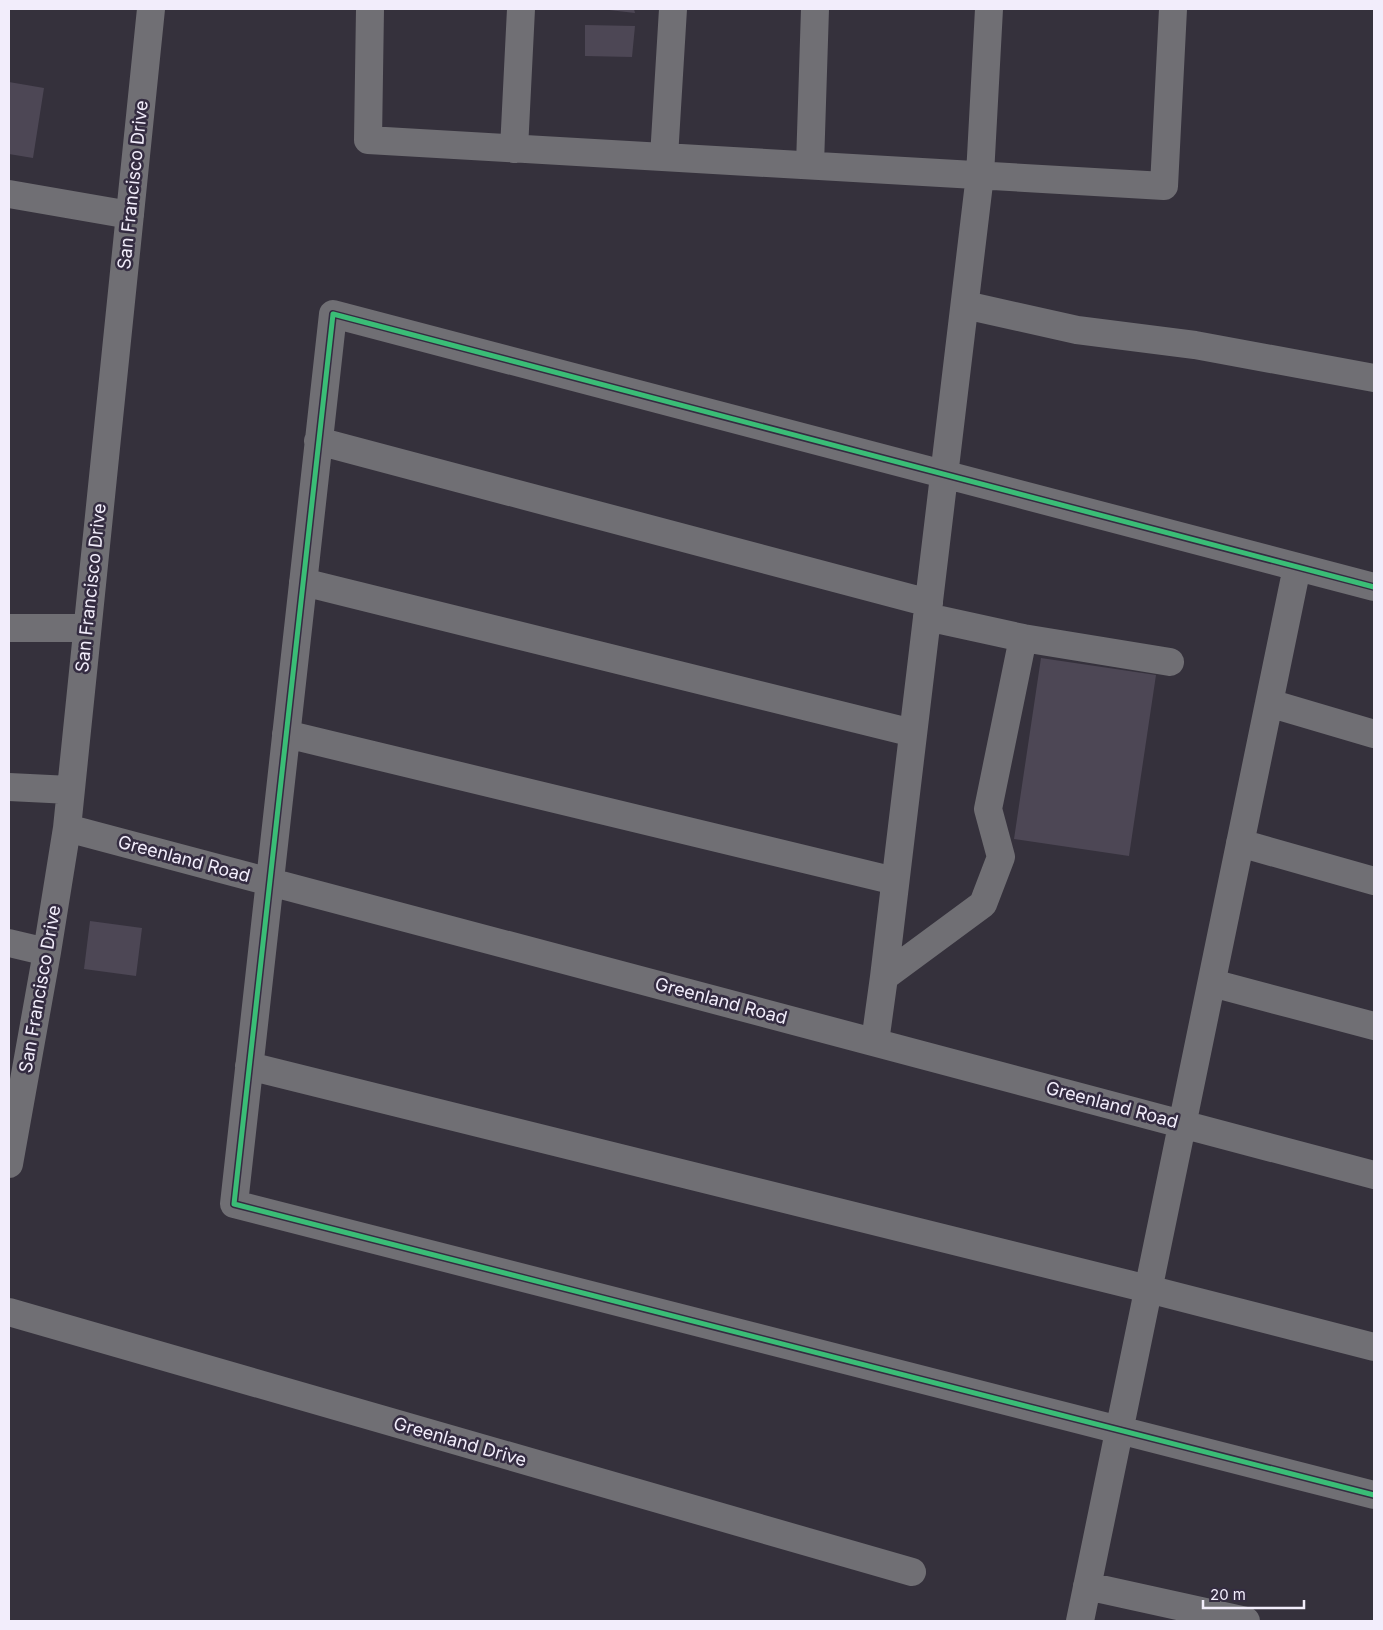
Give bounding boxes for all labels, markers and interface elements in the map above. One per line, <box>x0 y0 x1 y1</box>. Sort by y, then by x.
street label: San Francisco Drive <box>113 99 152 271</box>
street label: San Francisco Drive <box>71 502 110 674</box>
street label: Greenland Road <box>116 831 253 886</box>
street label: San Francisco Drive <box>14 903 65 1074</box>
street label: Greenland Road <box>653 973 790 1028</box>
street label: Greenland Road <box>1044 1077 1181 1132</box>
street label: Greenland Drive <box>391 1412 529 1471</box>
scale bar <box>1203 1578 1304 1610</box>
text: 20 m <box>1210 1585 1246 1604</box>

